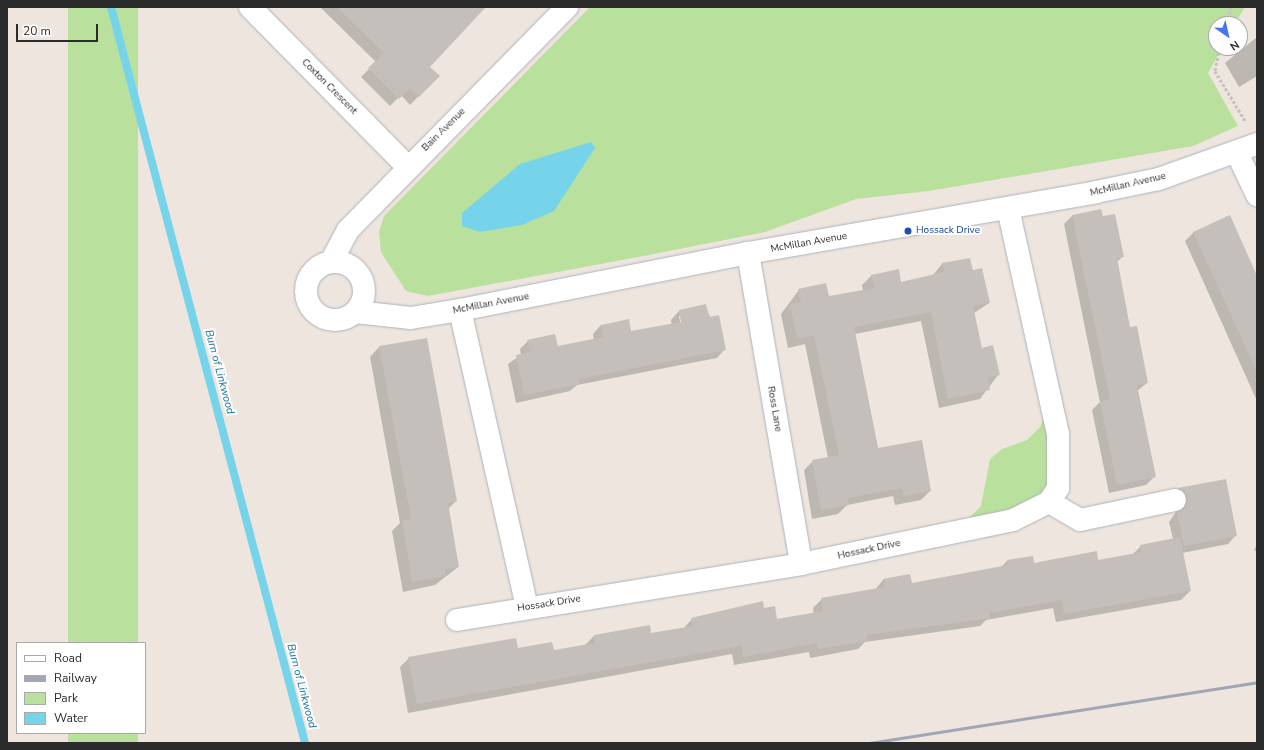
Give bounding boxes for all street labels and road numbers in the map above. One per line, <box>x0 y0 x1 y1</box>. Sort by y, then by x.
street label: Coxton Crescent <box>299 57 359 117</box>
street label: Bain Avenue <box>420 106 468 154</box>
street label: McMillan Avenue <box>1089 170 1167 200</box>
street label: McMillan Avenue <box>770 230 848 256</box>
street label: McMillan Avenue <box>452 291 530 317</box>
street label: Ross Lane <box>764 385 784 433</box>
street label: Hossack Drive <box>836 537 902 563</box>
street label: Hossack Drive <box>516 593 582 615</box>

